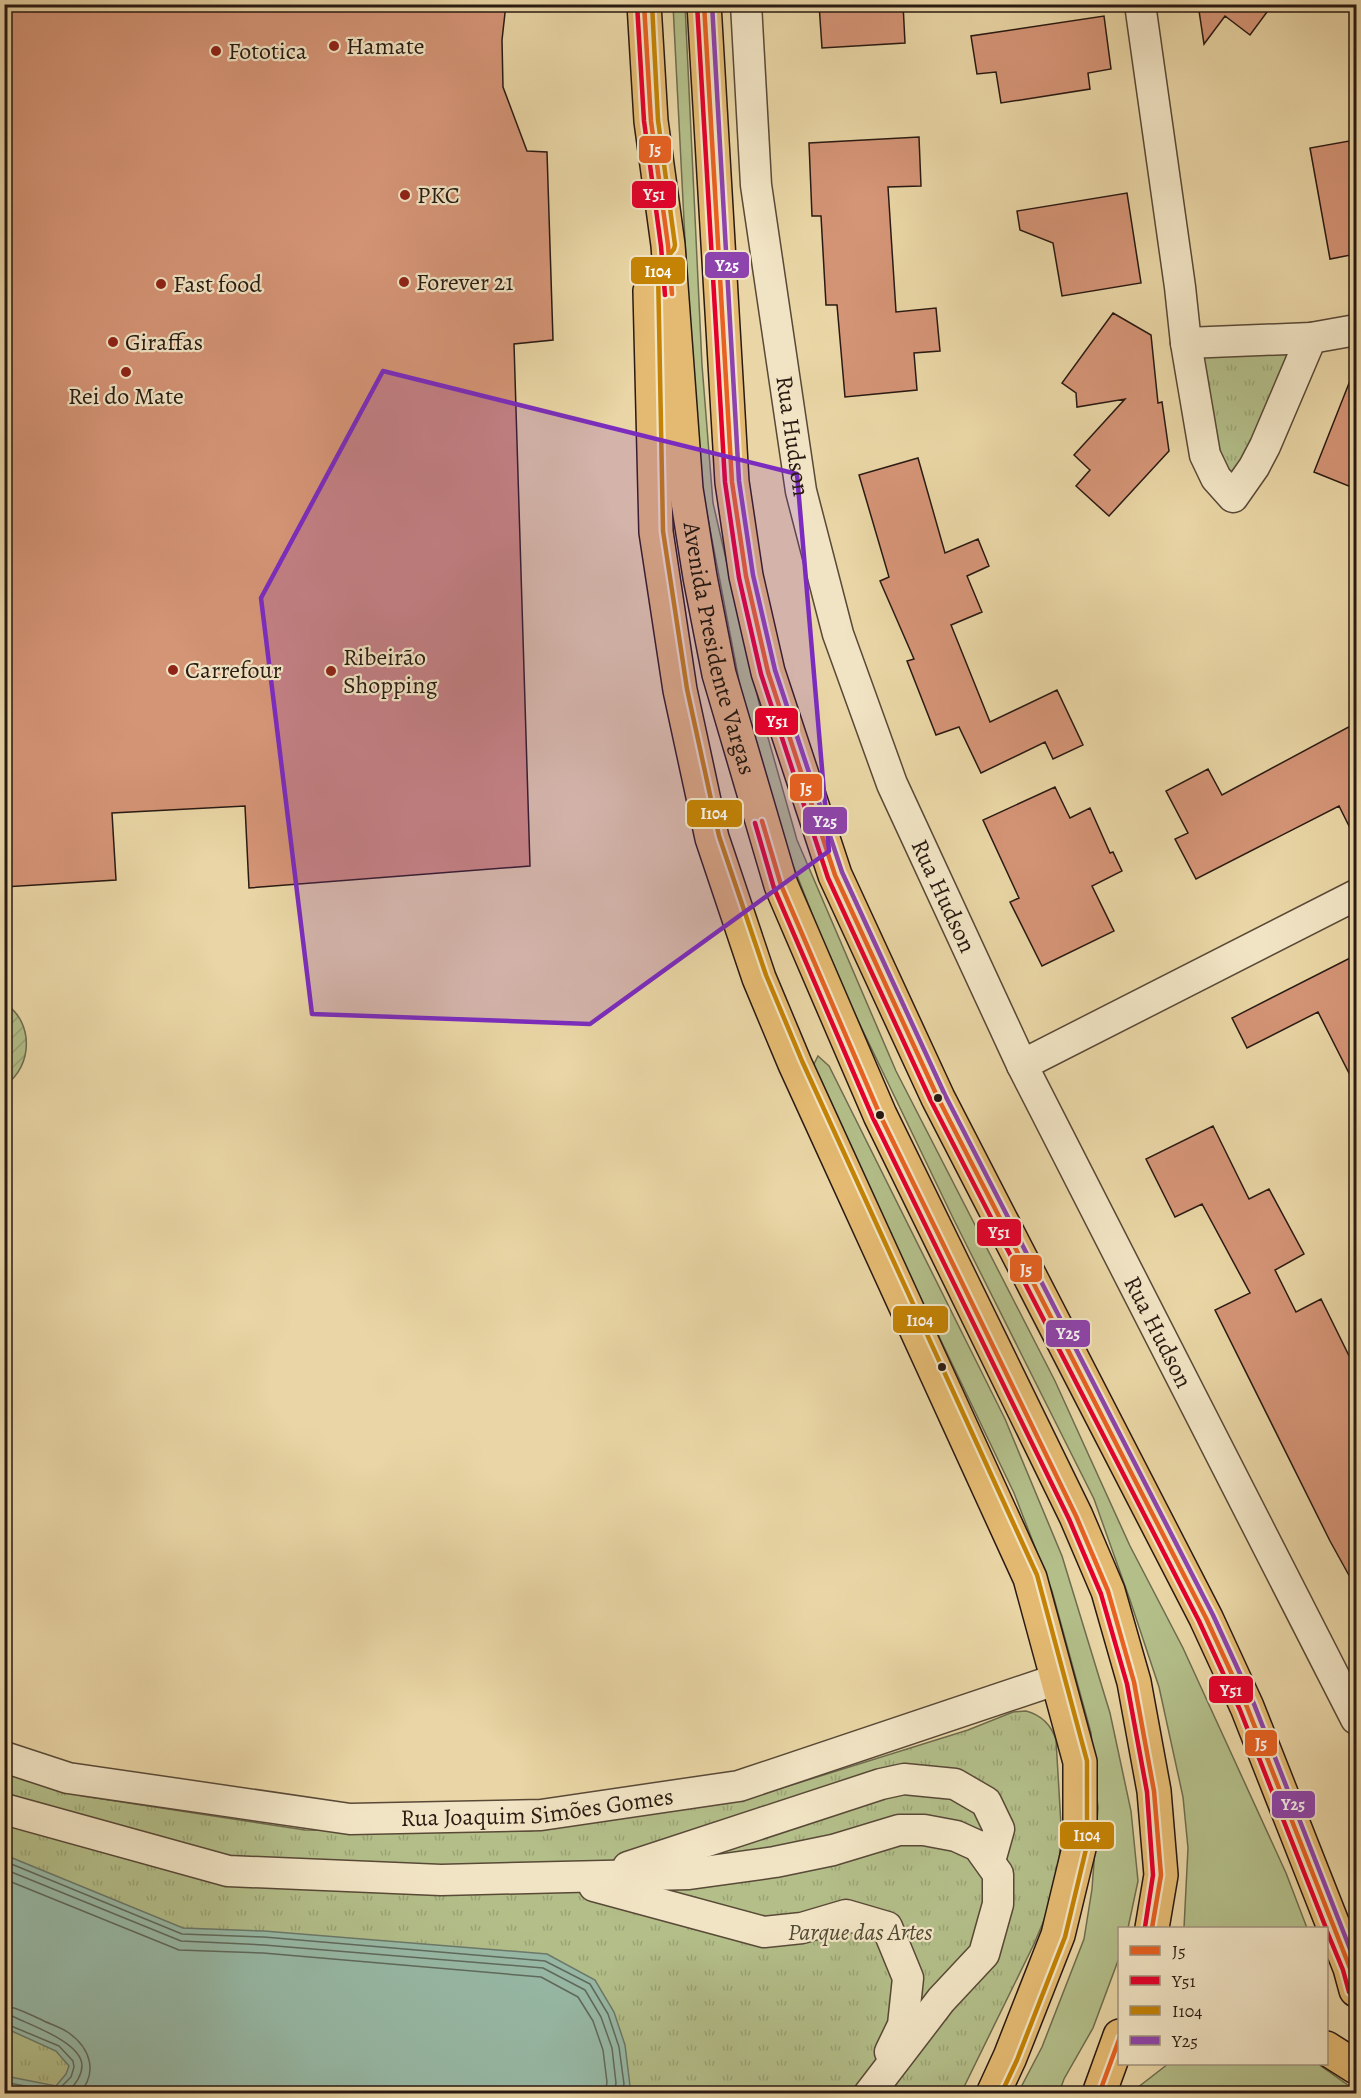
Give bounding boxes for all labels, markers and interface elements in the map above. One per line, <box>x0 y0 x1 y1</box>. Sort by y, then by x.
place label: Hamate <box>346 30 425 62</box>
place label: Fototica <box>228 35 308 67</box>
marker: Hamate <box>327 39 341 53</box>
marker: Fototica <box>209 44 223 58</box>
line badge: J5 <box>638 135 672 164</box>
text: J5 <box>649 139 661 161</box>
place label: PKC <box>417 179 460 211</box>
line badge: Y51 <box>631 180 677 209</box>
text: Y51 <box>642 184 665 206</box>
marker: PKC <box>398 188 412 202</box>
line badge: Y25 <box>704 251 750 279</box>
text: Y25 <box>714 255 739 277</box>
line badge: I104 <box>630 256 686 285</box>
text: I104 <box>644 261 672 283</box>
place label: Forever 21 <box>416 266 513 298</box>
place label: Fast food <box>173 268 262 300</box>
marker: Forever 21 <box>397 275 411 289</box>
marker: Fast food <box>154 277 168 291</box>
place label: Giraffas <box>125 326 203 358</box>
marker: Giraffas <box>106 335 120 349</box>
marker: Rei do Mate <box>119 365 133 379</box>
street label: Rua Hudson <box>768 374 818 499</box>
place label: Rei do Mate <box>68 380 184 412</box>
street label: Avenida Presidente Vargas <box>675 519 764 779</box>
place label: Ribeirão Shopping <box>343 641 438 701</box>
place label: Carrefour <box>185 654 282 686</box>
marker: Carrefour <box>166 663 180 677</box>
marker: Ribeirão Shopping <box>324 664 338 678</box>
line badge: Y51 <box>754 707 799 736</box>
text: Y51 <box>765 711 788 733</box>
line badge: J5 <box>789 773 823 802</box>
text: J5 <box>800 778 812 800</box>
line badge: I104 <box>686 799 743 828</box>
text: I104 <box>700 803 728 825</box>
line badge: Y25 <box>802 806 848 835</box>
text: Y25 <box>812 811 837 833</box>
street label: Rua Hudson <box>904 834 984 958</box>
unlabelled marker <box>932 1092 944 1104</box>
unlabelled marker <box>874 1109 886 1121</box>
line badge: Y51 <box>976 1218 1022 1247</box>
text: Y51 <box>987 1222 1010 1244</box>
line badge: J5 <box>1009 1254 1043 1283</box>
text: J5 <box>1020 1259 1032 1281</box>
street label: Rua Hudson <box>1116 1270 1200 1393</box>
line badge: I104 <box>892 1305 949 1334</box>
text: I104 <box>906 1310 934 1332</box>
line badge: Y25 <box>1045 1319 1091 1348</box>
text: Y25 <box>1055 1323 1080 1345</box>
unlabelled marker <box>936 1361 948 1373</box>
line badge: Y51 <box>1208 1675 1254 1704</box>
text: Y51 <box>1219 1680 1242 1702</box>
line badge: J5 <box>1244 1729 1278 1757</box>
text: J5 <box>1255 1733 1267 1755</box>
street label: Rua Joaquim Simões Gomes <box>400 1780 676 1834</box>
line badge: Y25 <box>1271 1790 1316 1819</box>
text: Y25 <box>1280 1794 1305 1816</box>
line badge: I104 <box>1059 1821 1115 1850</box>
text: I104 <box>1073 1825 1101 1847</box>
park label: Parque das Artes <box>788 1916 932 1948</box>
legend <box>1118 1927 1328 2065</box>
text: J5 <box>1172 1939 1186 1963</box>
text: Y51 <box>1171 1969 1196 1993</box>
text: I104 <box>1172 1999 1202 2023</box>
text: Y25 <box>1171 2029 1198 2053</box>

